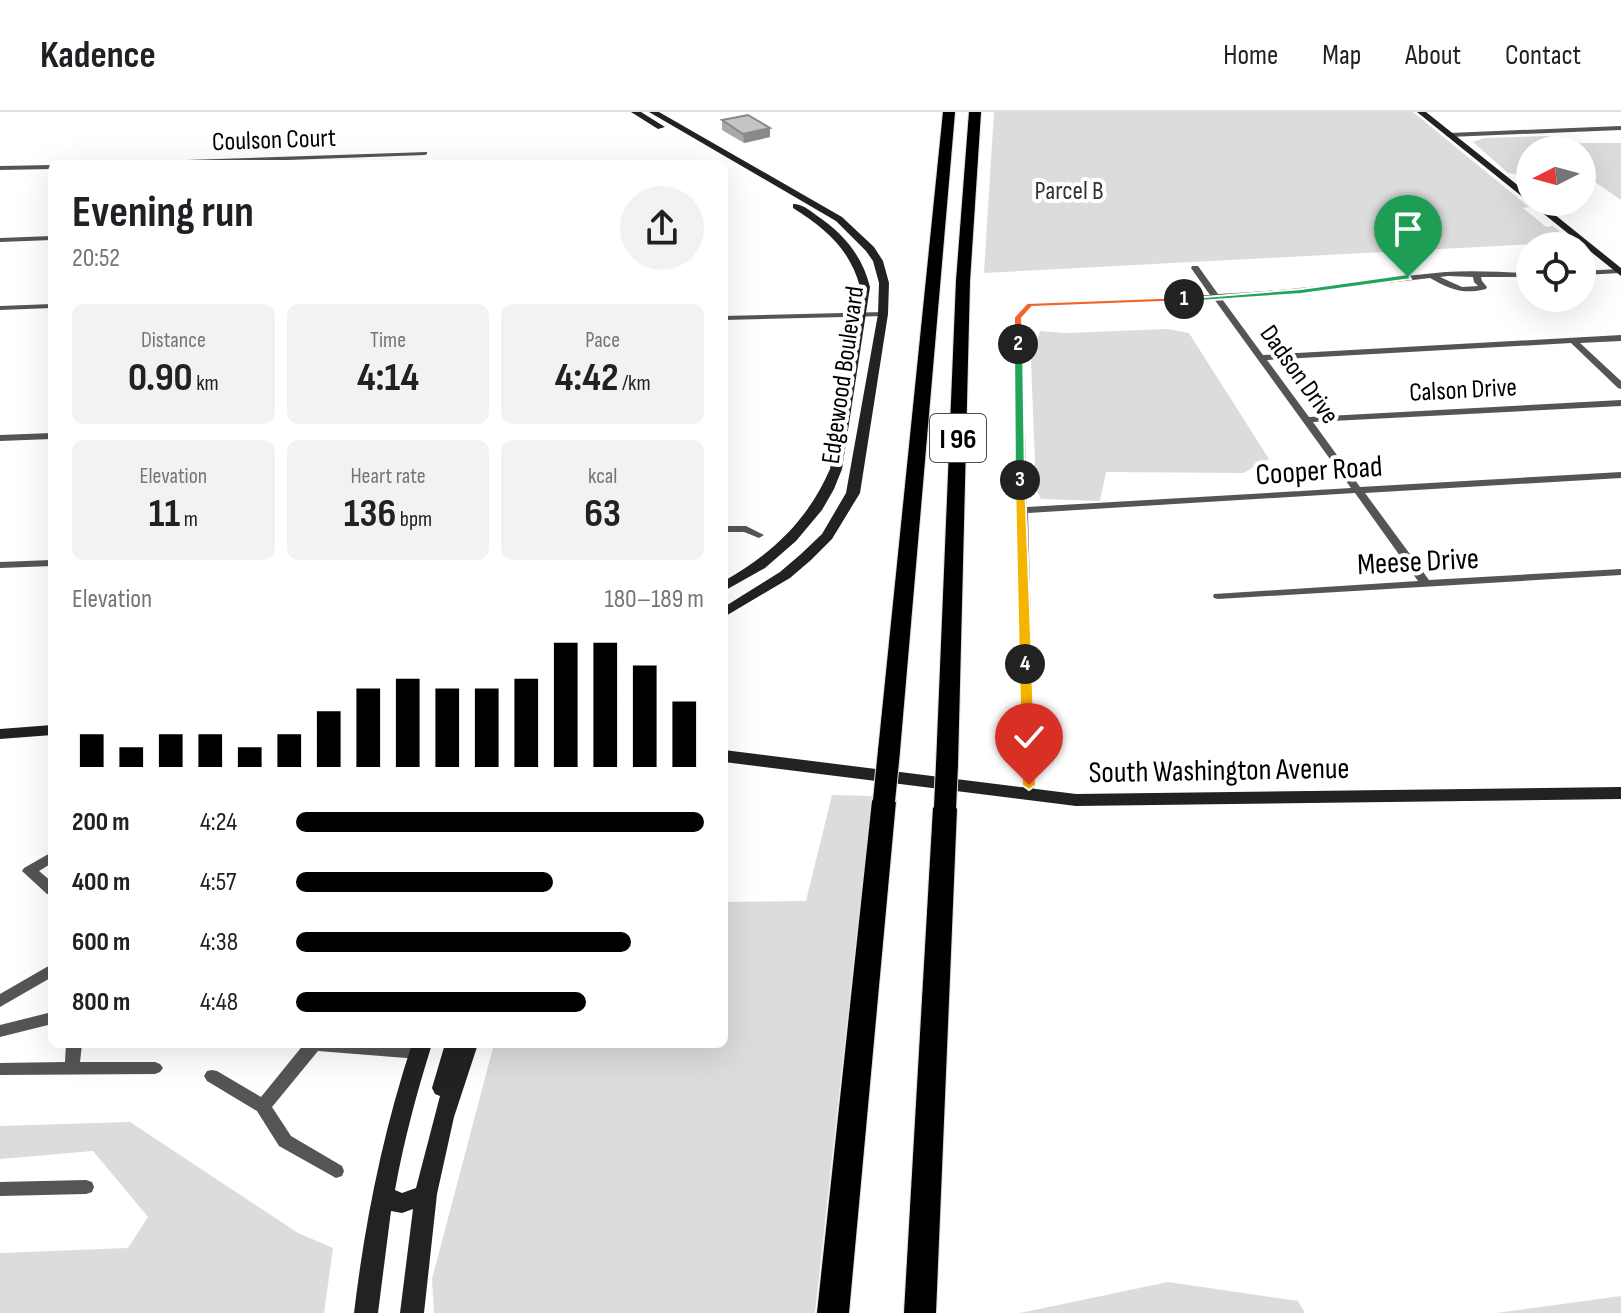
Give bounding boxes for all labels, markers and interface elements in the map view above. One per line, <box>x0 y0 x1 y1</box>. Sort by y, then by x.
text: Kadence <box>40 33 156 78</box>
text: Home <box>1223 39 1278 72</box>
text: Map <box>1322 39 1361 72</box>
text: About <box>1405 39 1461 72</box>
text: Contact <box>1505 39 1581 72</box>
street label: Coulson Court <box>212 123 337 158</box>
north arrow <box>1516 136 1596 216</box>
map controls <box>1516 136 1596 312</box>
park label: Parcel B <box>1035 176 1103 207</box>
text: Evening run <box>72 186 254 239</box>
button: share <box>620 186 704 270</box>
pin <box>1374 195 1442 277</box>
icon: arrive <box>1386 207 1430 251</box>
button: locate <box>1516 232 1596 312</box>
text: 20:52 <box>72 243 120 274</box>
pin: 1 <box>1164 279 1204 319</box>
street label: Edgewood Boulevard <box>816 284 871 466</box>
text: 1 <box>1180 285 1188 312</box>
street label: Dadson Drive <box>1253 320 1345 430</box>
pin: 2 <box>998 324 1038 364</box>
text: Distance <box>141 327 206 354</box>
text: Time <box>370 327 406 354</box>
text: Pace <box>585 327 620 354</box>
text: 2 <box>1013 330 1023 357</box>
text: 0.90 <box>128 354 193 402</box>
text: 4:14 <box>357 354 419 402</box>
text: 4:42 <box>555 354 618 402</box>
text: km <box>193 370 219 397</box>
text: /km <box>618 370 651 397</box>
street label: Calson Drive <box>1408 372 1518 409</box>
road number: I 96 <box>930 414 986 462</box>
street label: Cooper Road <box>1254 449 1384 493</box>
pin: 3 <box>1000 460 1040 500</box>
text: Elevation <box>139 463 207 490</box>
text: Heart rate <box>350 463 426 490</box>
text: kcal <box>588 463 617 490</box>
text: 3 <box>1015 466 1025 493</box>
text: 11 <box>149 490 180 538</box>
text: 136 <box>344 490 396 538</box>
text: 63 <box>584 490 621 538</box>
text: m <box>180 506 198 533</box>
text: bpm <box>396 506 432 533</box>
street label: Meese Drive <box>1356 541 1480 583</box>
text: Elevation <box>72 584 152 615</box>
text: 180–189 m <box>605 584 704 615</box>
pin: 4 <box>1005 644 1045 684</box>
text: 4 <box>1020 650 1030 677</box>
pin <box>995 703 1063 785</box>
icon: check <box>1007 715 1051 759</box>
street label: South Washington Avenue <box>1088 751 1350 791</box>
text: 200 m <box>72 807 129 838</box>
text: 4:24 <box>200 807 237 838</box>
text: 400 m <box>72 867 130 898</box>
text: 4:57 <box>200 867 237 898</box>
text: 600 m <box>72 927 130 958</box>
text: 4:38 <box>200 927 238 958</box>
text: 800 m <box>72 987 130 1018</box>
text: 4:48 <box>200 987 238 1018</box>

